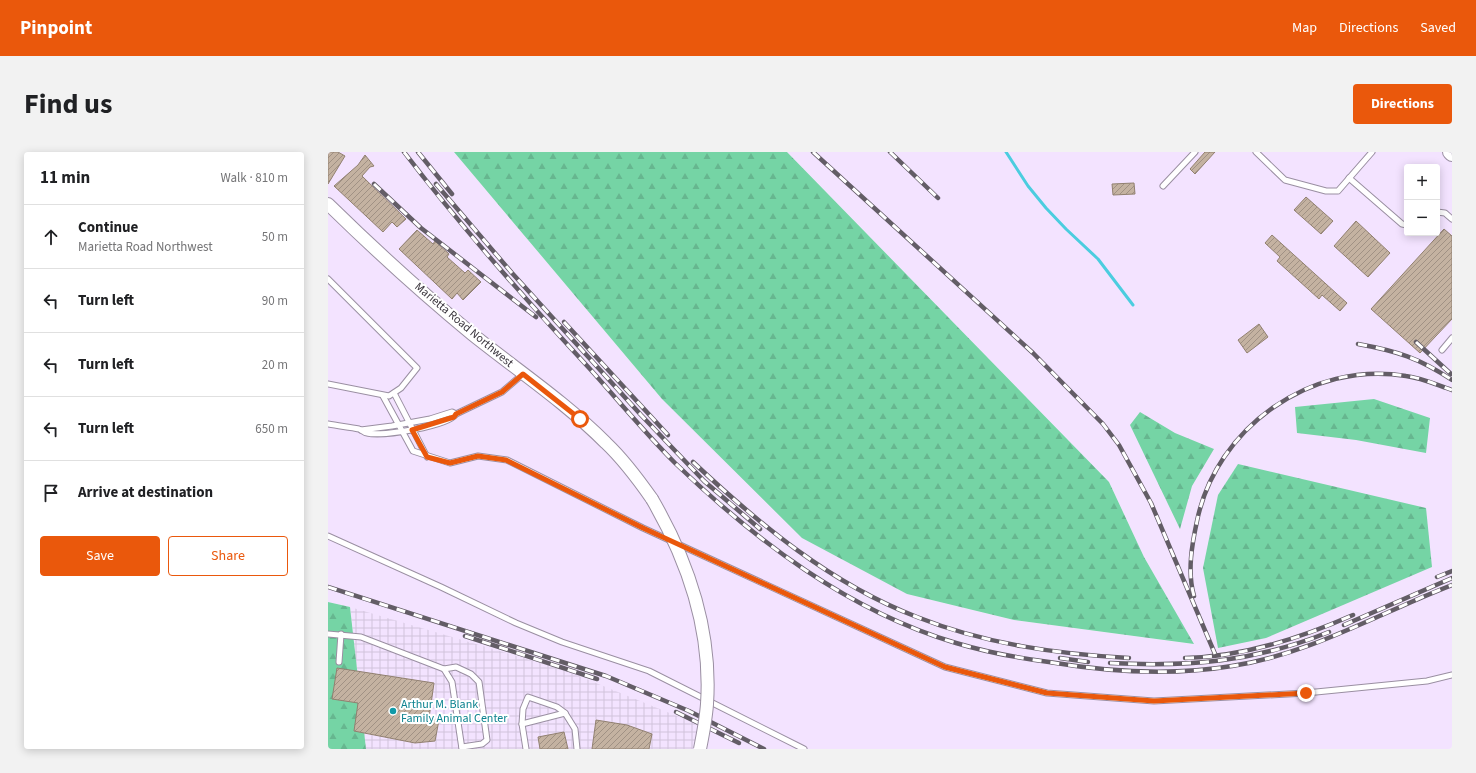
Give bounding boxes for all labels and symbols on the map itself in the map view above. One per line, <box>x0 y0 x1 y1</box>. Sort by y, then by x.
street label: Marietta Road Northwest <box>411 279 517 371</box>
route start <box>571 410 589 428</box>
route end <box>1297 684 1315 702</box>
place label: Arthur M. Blank Family Animal Center <box>401 696 508 727</box>
marker: Arthur M. Blank Family Animal Center <box>388 706 398 716</box>

